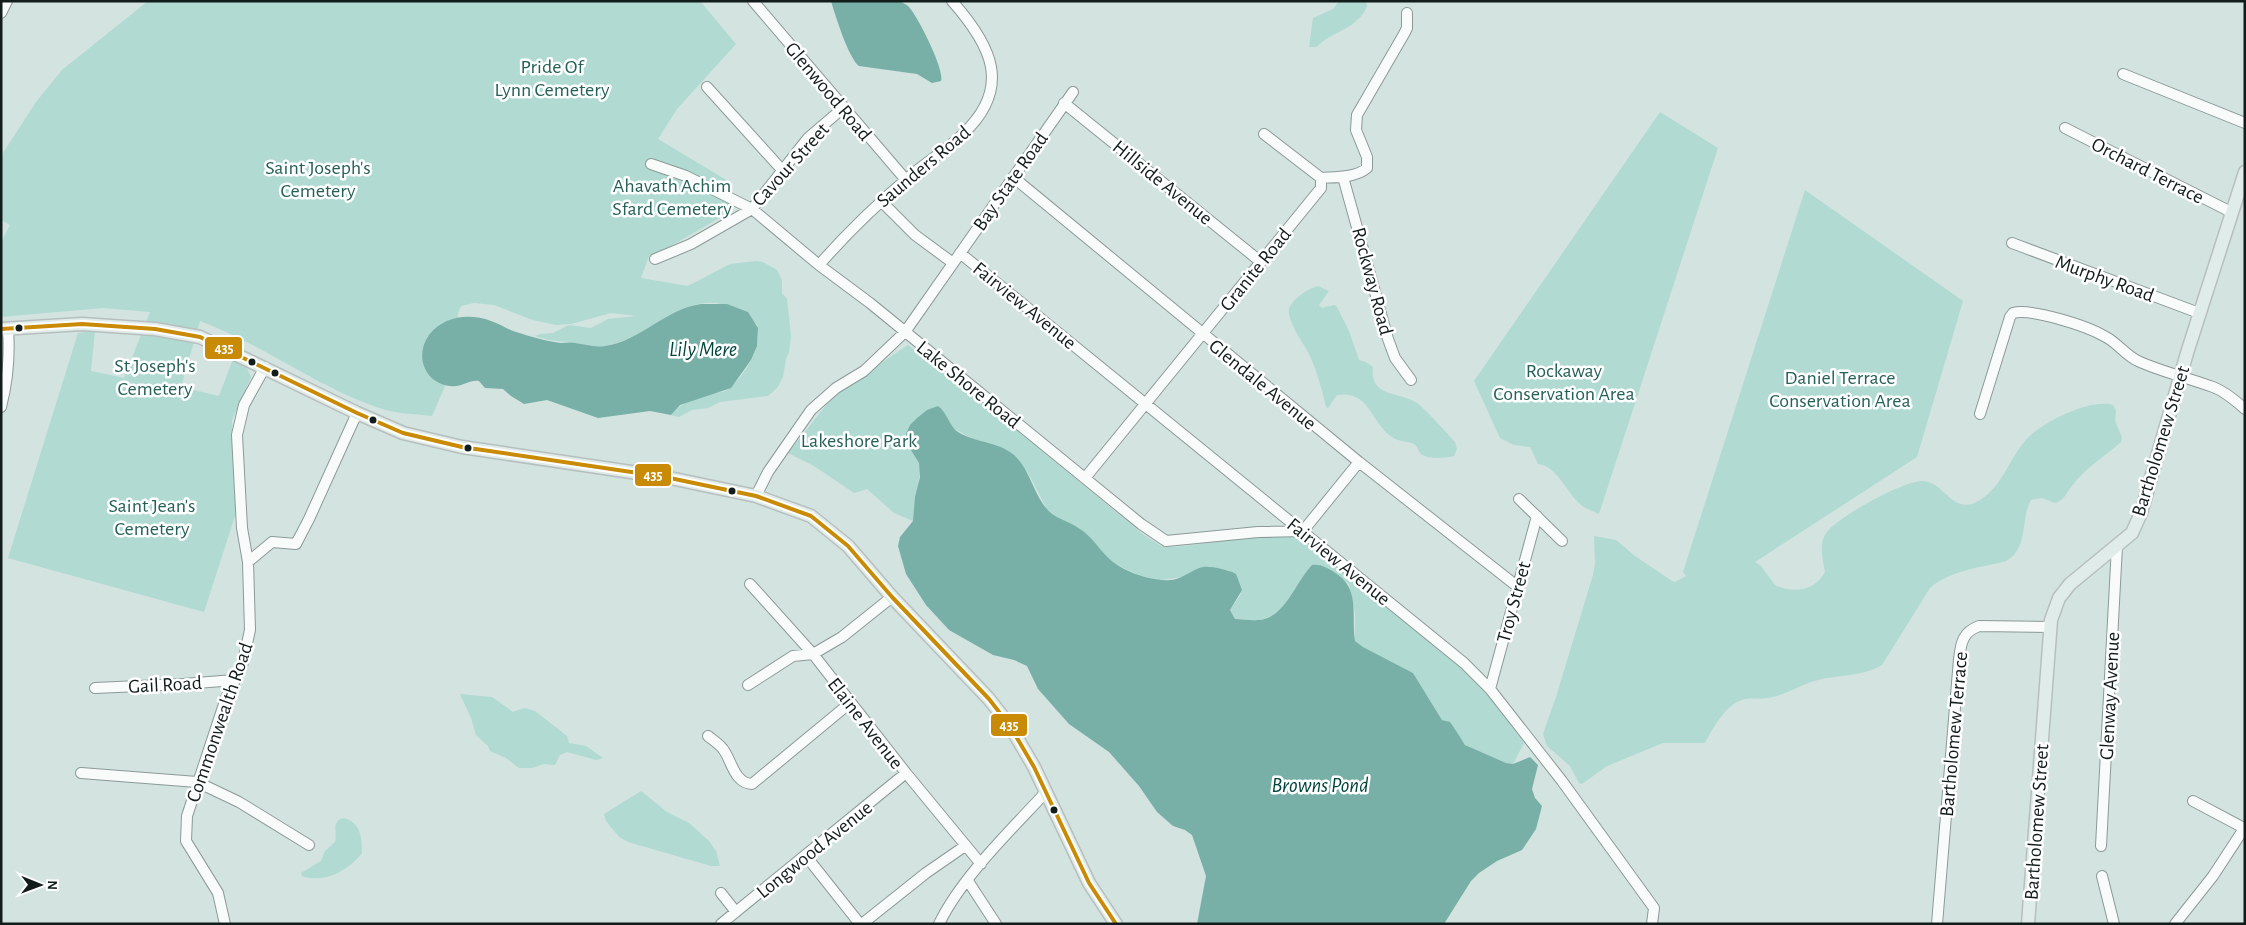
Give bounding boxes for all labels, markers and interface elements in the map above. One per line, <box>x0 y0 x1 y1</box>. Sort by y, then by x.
street label: Glenwood Road <box>781 38 875 145</box>
park label: Pride Of Lynn Cemetery <box>494 57 610 100</box>
street label: Cavour Street <box>748 119 833 210</box>
street label: Saunders Road <box>873 122 974 211</box>
street label: Bay State Road <box>970 129 1052 234</box>
street label: Orchard Terrace <box>2088 134 2207 208</box>
street label: Hillside Avenue <box>1109 137 1216 229</box>
park label: Saint Joseph's Cemetery <box>265 158 371 201</box>
park label: Ahavath Achim Sfard Cemetery <box>612 176 732 219</box>
street label: Granite Road <box>1216 224 1295 315</box>
street label: Rockway Road <box>1348 225 1396 337</box>
street label: Murphy Road <box>2053 252 2157 306</box>
street label: Fairview Avenue <box>969 258 1080 353</box>
unlabelled marker <box>14 323 24 333</box>
line badge: 435 <box>204 336 243 360</box>
street label: Glendale Avenue <box>1205 336 1320 434</box>
street label: Lake Shore Road <box>913 337 1024 432</box>
water label: Lily Mere <box>669 339 737 360</box>
text: 435 <box>214 342 234 356</box>
park label: St Joseph's Cemetery <box>114 356 196 399</box>
unlabelled marker <box>247 357 257 367</box>
park label: Rockaway Conservation Area <box>1493 361 1635 404</box>
street label: Bartholomew Street <box>2129 363 2194 519</box>
unlabelled marker <box>270 368 280 378</box>
park label: Daniel Terrace Conservation Area <box>1769 368 1911 411</box>
unlabelled marker <box>368 415 378 425</box>
park label: Lakeshore Park <box>801 431 917 451</box>
unlabelled marker <box>463 443 473 453</box>
line badge: 435 <box>634 463 672 487</box>
text: 435 <box>643 469 663 483</box>
unlabelled marker <box>727 486 737 496</box>
park label: Saint Jean's Cemetery <box>109 496 195 539</box>
street label: Fairview Avenue <box>1283 514 1394 609</box>
street label: Troy Street <box>1494 559 1535 645</box>
street label: Glenway Avenue <box>2097 632 2123 761</box>
street label: Commonwealth Road <box>183 640 257 805</box>
street label: Bartholomew Terrace <box>1937 651 1971 818</box>
street label: Gail Road <box>128 673 202 697</box>
street label: Elaine Avenue <box>824 674 907 773</box>
line badge: 435 <box>990 713 1028 737</box>
text: 435 <box>999 719 1019 733</box>
street label: Bartholomew Street <box>2022 743 2052 901</box>
water label: Browns Pond <box>1272 775 1368 796</box>
street label: Longwood Avenue <box>753 797 876 902</box>
unlabelled marker <box>1049 805 1059 815</box>
north arrow <box>15 860 65 910</box>
text: N <box>45 880 59 890</box>

